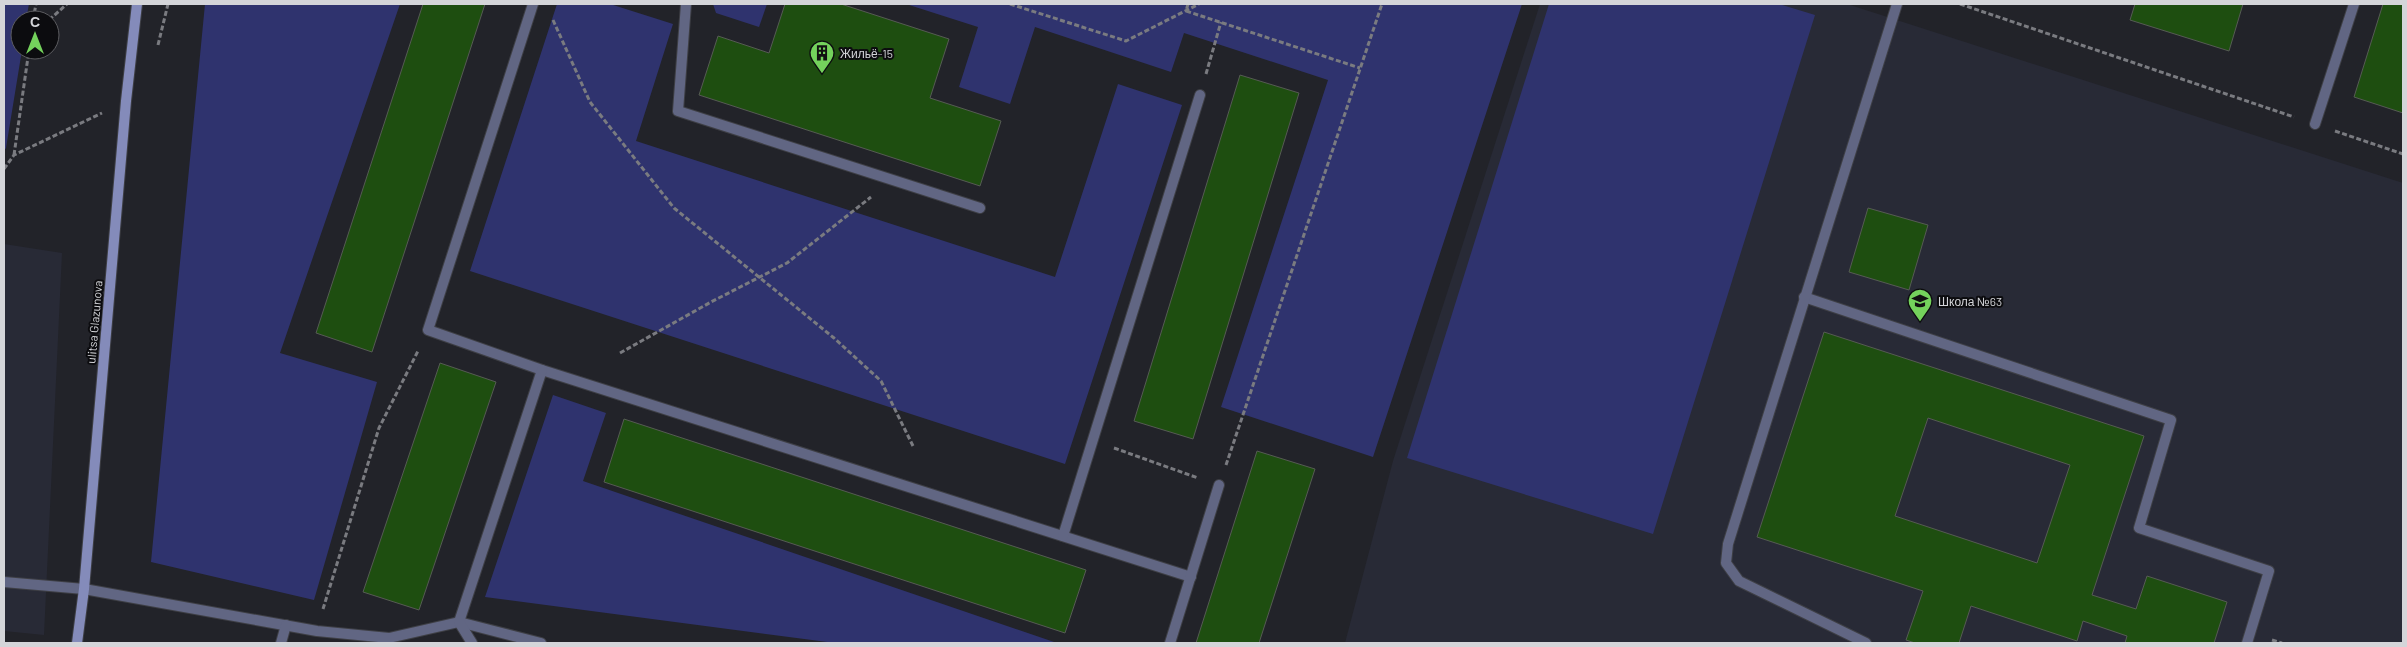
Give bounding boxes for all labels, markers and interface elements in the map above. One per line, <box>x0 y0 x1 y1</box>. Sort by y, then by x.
north arrow <box>10 10 60 60</box>
text: С <box>30 13 40 30</box>
building icon: Жильё-15 <box>809 40 835 74</box>
place label: Жильё-15 <box>840 46 893 60</box>
street label: ulitsa Glazunova <box>83 280 105 364</box>
school or university icon: Школа №63 <box>1907 288 1933 322</box>
place label: Школа №63 <box>1938 294 2002 308</box>

